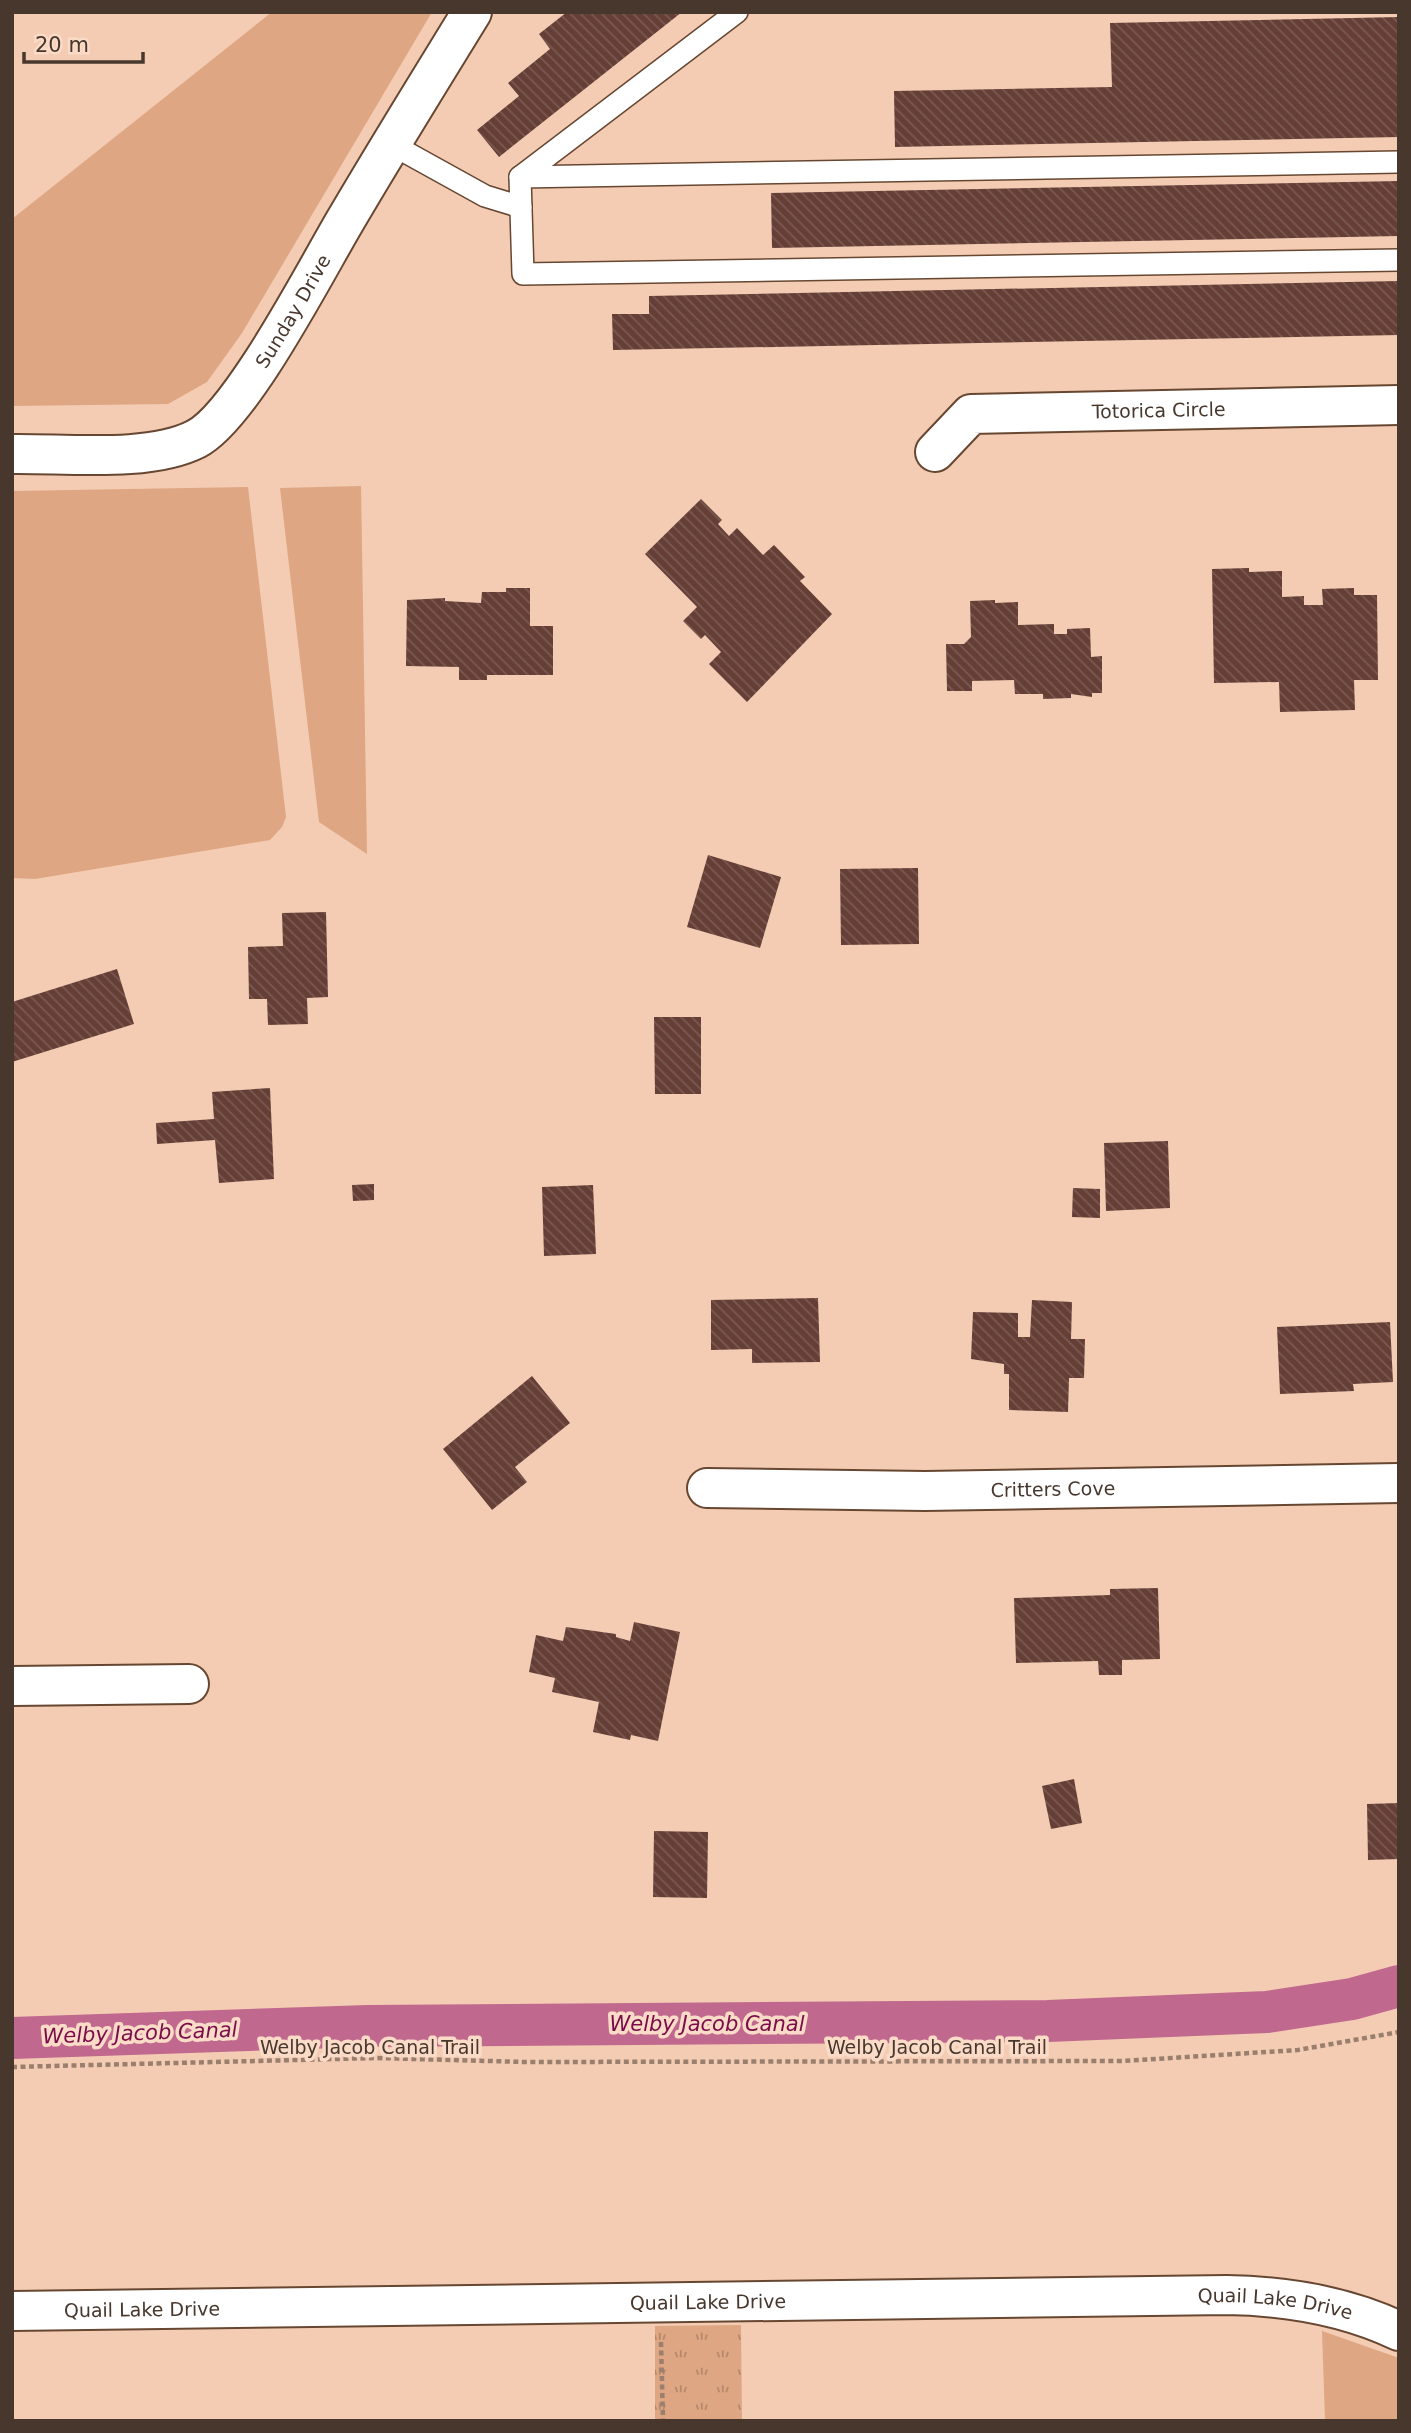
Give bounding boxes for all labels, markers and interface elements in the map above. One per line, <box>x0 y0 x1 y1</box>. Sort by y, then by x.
scale bar <box>24 21 144 65</box>
text: 20 m <box>35 33 89 57</box>
street label: Sunday Drive <box>251 250 335 372</box>
street label: Totorica Circle <box>1091 398 1226 422</box>
street label: Critters Cove <box>990 1477 1115 1501</box>
water label: Welby Jacob Canal <box>610 2012 805 2036</box>
water label: Welby Jacob Canal <box>42 2018 238 2048</box>
street label: Welby Jacob Canal Trail <box>260 2036 480 2058</box>
street label: Welby Jacob Canal Trail <box>827 2036 1047 2058</box>
street label: Quail Lake Drive <box>1198 2284 1355 2323</box>
street label: Quail Lake Drive <box>630 2290 786 2314</box>
street label: Quail Lake Drive <box>64 2297 220 2321</box>

